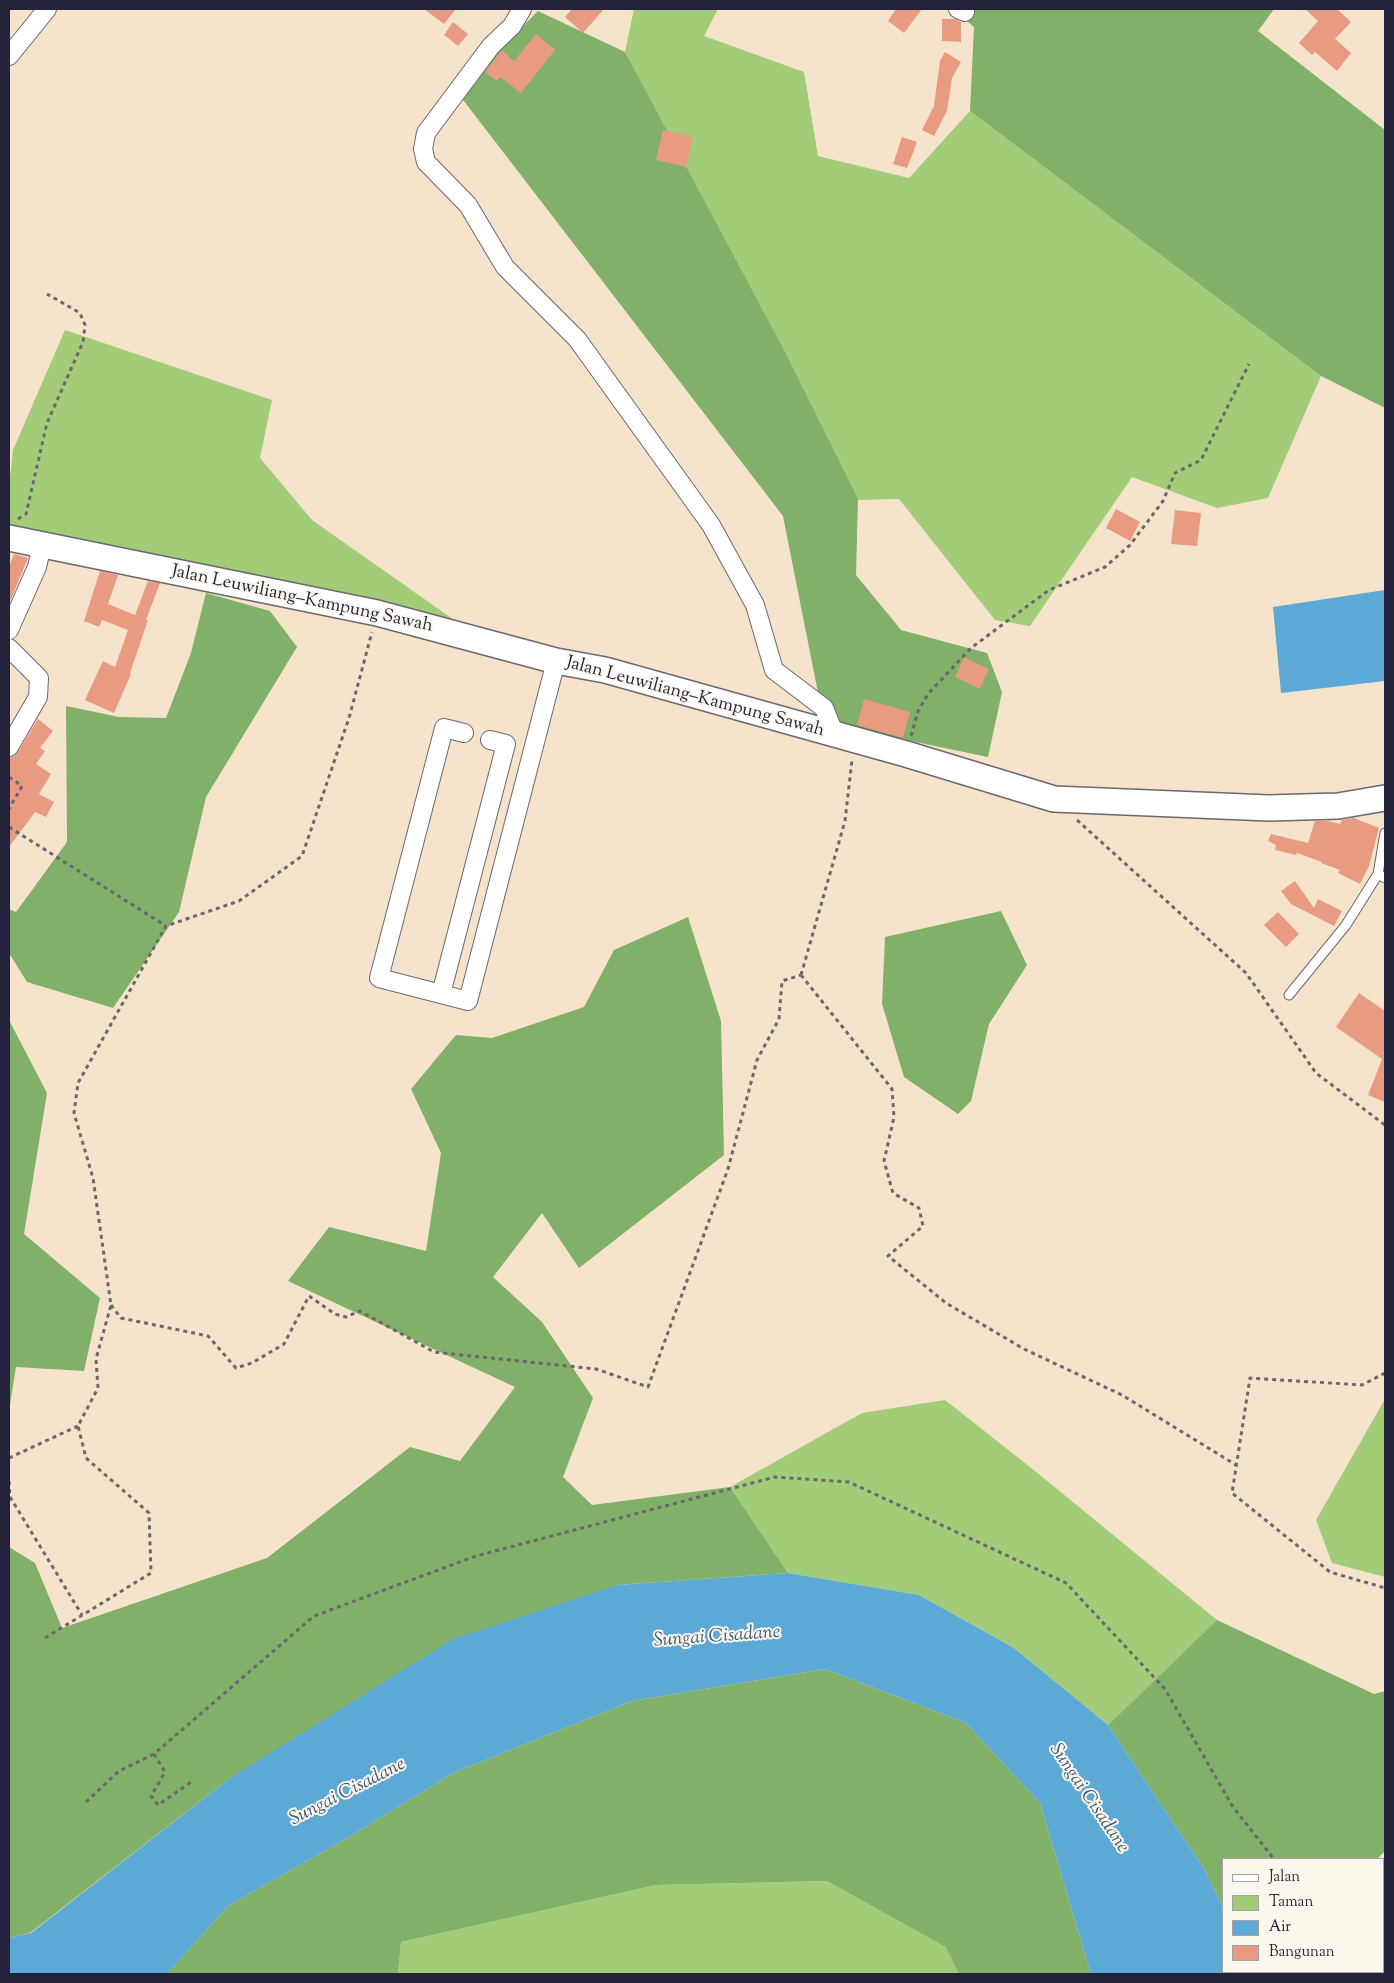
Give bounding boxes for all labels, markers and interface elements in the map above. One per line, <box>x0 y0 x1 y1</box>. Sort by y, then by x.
street label: Jalan Leuwiliang–Kampung Sawah <box>169 562 435 638</box>
street label: Jalan Leuwiliang–Kampung Sawah <box>563 653 827 743</box>
water label: Sungai Cisadane <box>653 1622 781 1654</box>
water label: Sungai Cisadane <box>1043 1740 1133 1858</box>
water label: Sungai Cisadane <box>286 1754 410 1832</box>
legend <box>1222 1858 1384 1973</box>
text: Jalan <box>1269 1867 1300 1888</box>
text: Taman <box>1269 1892 1313 1913</box>
text: Air <box>1269 1917 1291 1938</box>
text: Bangunan <box>1269 1942 1335 1963</box>

